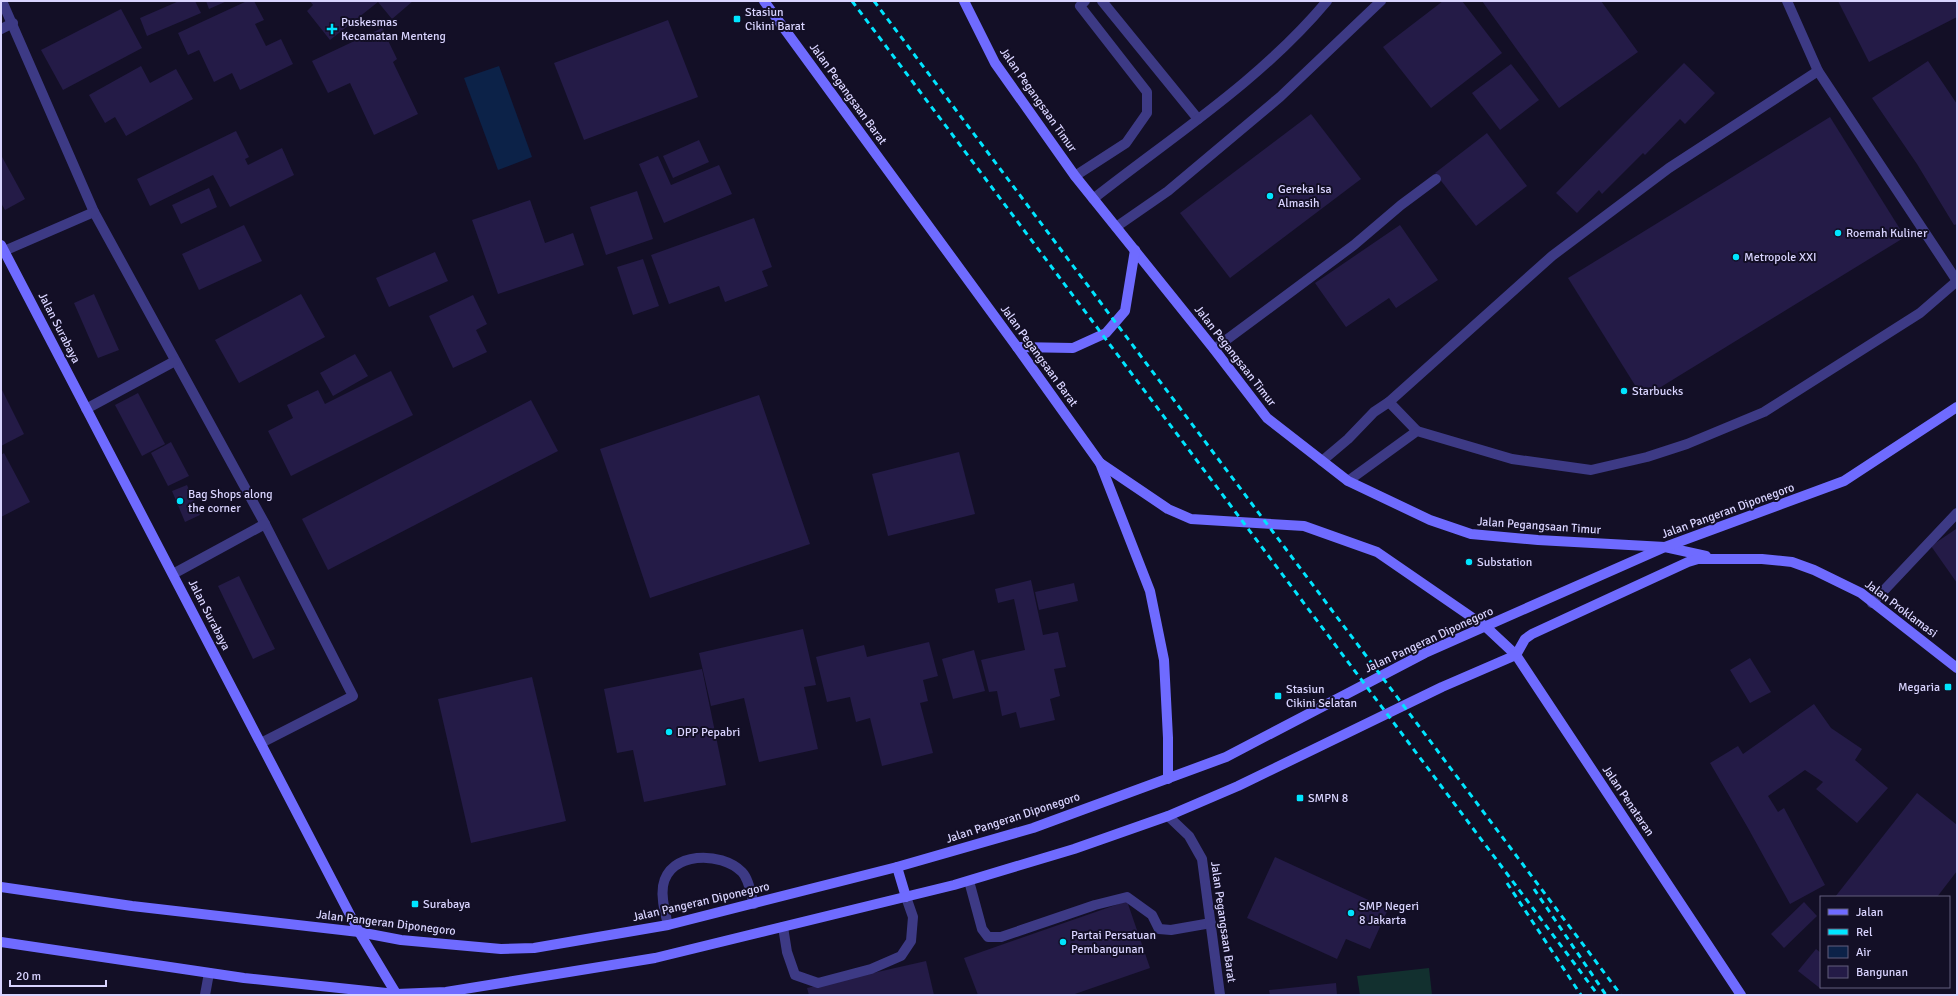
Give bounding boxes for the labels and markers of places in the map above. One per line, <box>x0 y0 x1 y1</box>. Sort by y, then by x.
place label: Stasiun Cikini Barat <box>745 5 805 34</box>
marker: Stasiun Cikini Barat <box>732 14 742 24</box>
place label: Puskesmas Kecamatan Menteng <box>341 15 446 44</box>
marker: Puskesmas Kecamatan Menteng <box>326 23 338 35</box>
place label: Gereka Isa Almasih <box>1278 182 1332 211</box>
marker: Gereka Isa Almasih <box>1265 191 1275 201</box>
place label: Roemah Kuliner <box>1846 226 1928 241</box>
marker: Roemah Kuliner <box>1833 228 1843 238</box>
place label: Metropole XXI <box>1744 250 1817 265</box>
marker: Metropole XXI <box>1731 252 1741 262</box>
place label: Starbucks <box>1632 384 1683 399</box>
marker: Starbucks <box>1619 386 1629 396</box>
place label: Bag Shops along the corner <box>188 487 273 516</box>
marker: Bag Shops along the corner <box>175 496 185 506</box>
place label: Substation <box>1477 555 1532 570</box>
marker: Substation <box>1464 557 1474 567</box>
place label: Megaria <box>1898 680 1940 695</box>
place label: Stasiun Cikini Selatan <box>1286 682 1357 711</box>
marker: Megaria <box>1943 682 1953 692</box>
marker: Stasiun Cikini Selatan <box>1273 691 1283 701</box>
place label: DPP Pepabri <box>677 725 740 740</box>
marker: DPP Pepabri <box>664 727 674 737</box>
place label: SMPN 8 <box>1308 791 1348 806</box>
marker: SMPN 8 <box>1295 793 1305 803</box>
place label: Surabaya <box>423 897 470 912</box>
marker: Surabaya <box>410 899 420 909</box>
place label: SMP Negeri 8 Jakarta <box>1359 899 1419 928</box>
marker: SMP Negeri 8 Jakarta <box>1346 908 1356 918</box>
place label: Partai Persatuan Pembangunan <box>1071 928 1156 957</box>
marker: Partai Persatuan Pembangunan <box>1058 937 1068 947</box>

